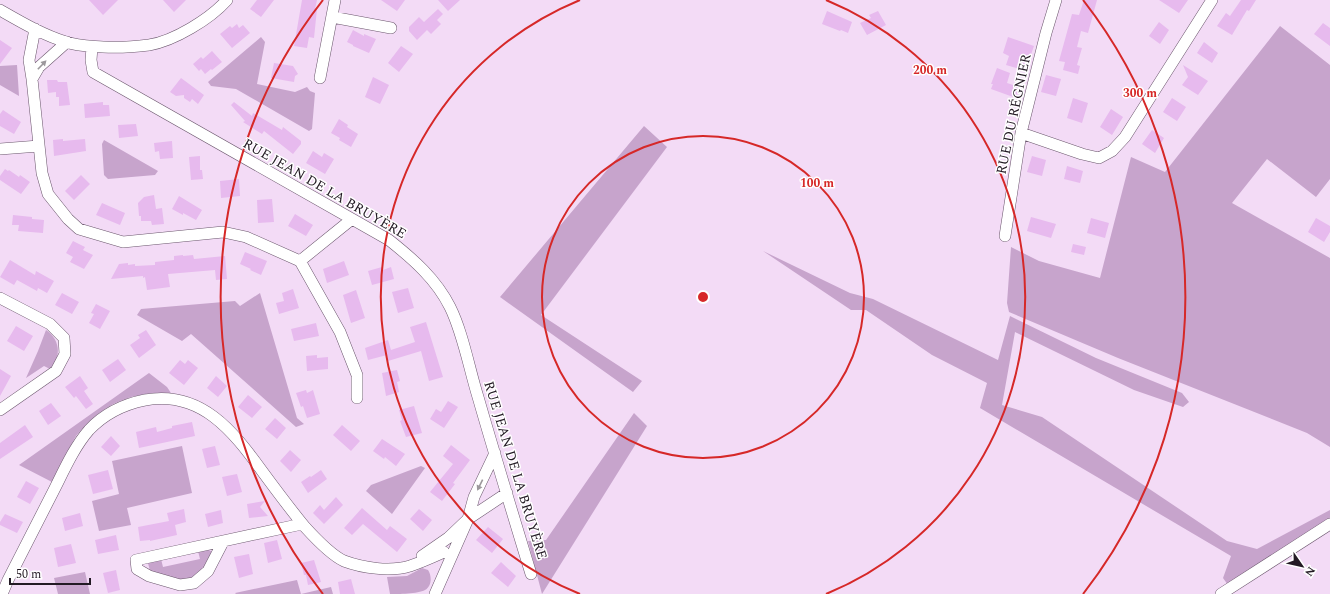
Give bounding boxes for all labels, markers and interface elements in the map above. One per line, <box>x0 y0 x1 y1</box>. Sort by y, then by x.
street label: RUE DU RÉGNIER <box>990 51 1037 176</box>
one-way arrow <box>37 60 47 70</box>
text: 200 m <box>913 61 947 80</box>
text: 300 m <box>1123 84 1157 103</box>
street label: RUE JEAN DE LA BRUYÈRE <box>239 133 410 244</box>
text: 100 m <box>800 174 834 193</box>
centre of rings <box>696 290 710 304</box>
street label: RUE JEAN DE LA BRUYÈRE <box>478 378 553 562</box>
one-way arrow <box>477 480 483 491</box>
north arrow <box>1282 546 1322 586</box>
scale bar <box>10 560 90 586</box>
text: N <box>1300 563 1319 580</box>
text: 50 m <box>16 565 41 584</box>

